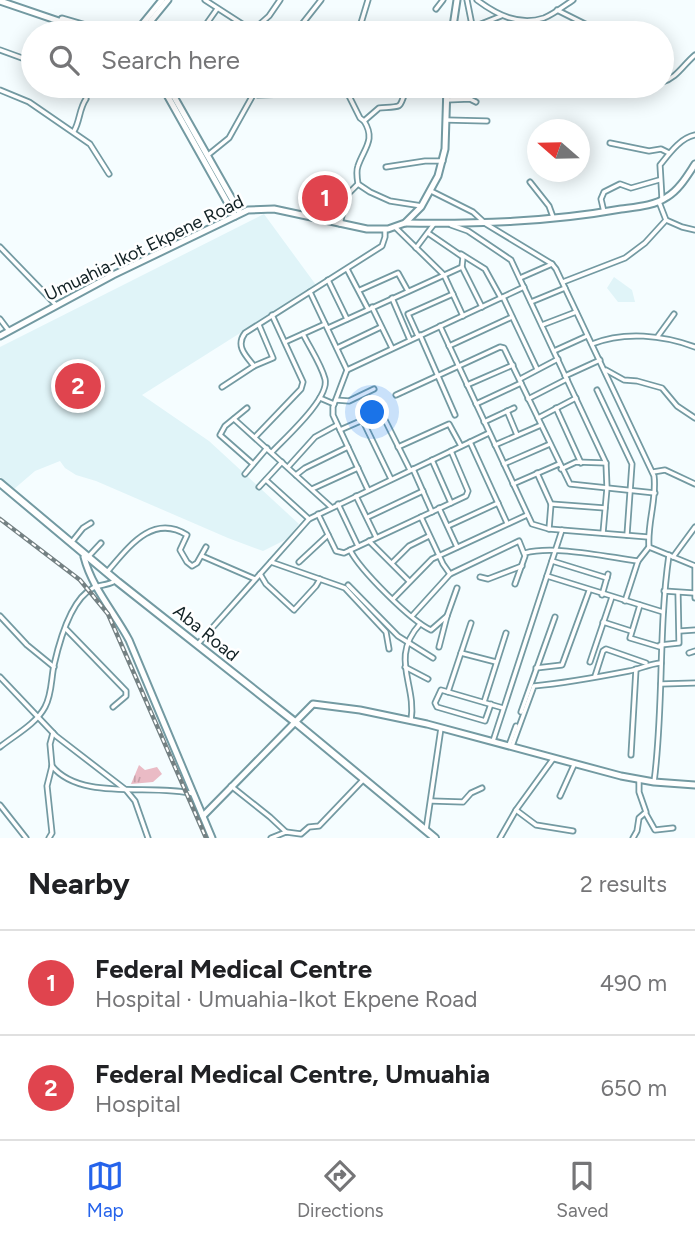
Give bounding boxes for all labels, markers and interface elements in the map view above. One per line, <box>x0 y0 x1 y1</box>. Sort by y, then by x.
search box <box>21 21 674 98</box>
icon: search <box>45 41 83 79</box>
text: Search here <box>101 44 240 76</box>
north arrow <box>527 119 590 182</box>
pin: 1 <box>302 172 348 224</box>
street label: Umuahia-Ikot Ekpene Road <box>41 190 247 306</box>
pin: 2 <box>55 360 101 412</box>
your location <box>355 395 389 429</box>
street label: Aba Road <box>169 600 243 666</box>
text: Nearby <box>28 865 130 902</box>
text: 2 results <box>580 870 667 898</box>
text: Federal Medical Centre <box>95 953 372 985</box>
text: 1 <box>46 969 56 997</box>
text: 490 m <box>600 969 667 997</box>
text: Hospital · Umuahia-Ikot Ekpene Road <box>95 985 478 1013</box>
text: Federal Medical Centre, Umuahia <box>95 1058 490 1090</box>
text: 2 <box>44 1074 58 1102</box>
text: 650 m <box>601 1074 667 1102</box>
text: Hospital <box>95 1090 181 1118</box>
tab: Map <box>86 1157 124 1222</box>
tab: Directions <box>297 1157 384 1222</box>
tab: Saved <box>556 1157 609 1222</box>

